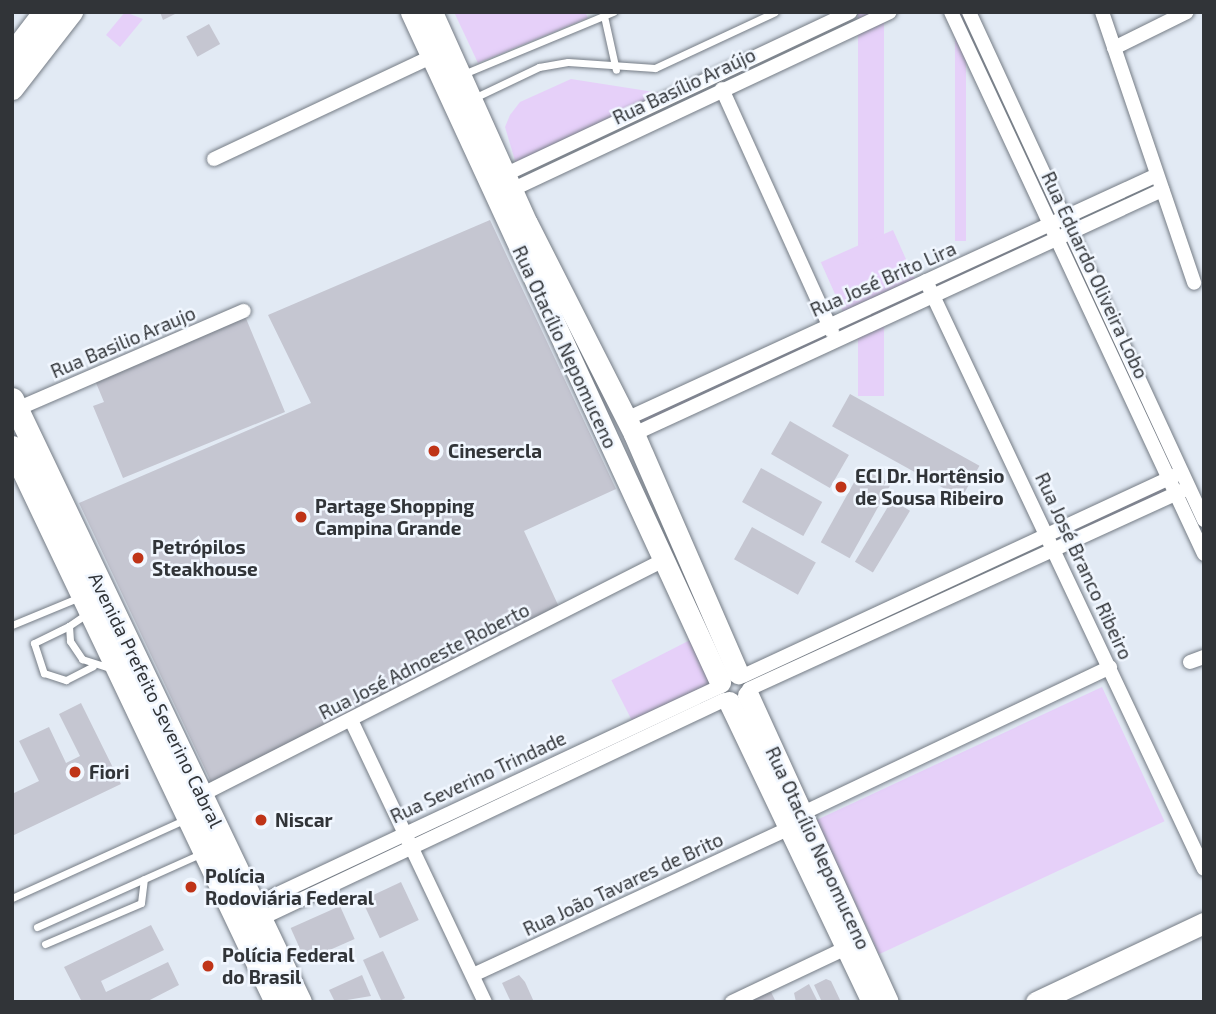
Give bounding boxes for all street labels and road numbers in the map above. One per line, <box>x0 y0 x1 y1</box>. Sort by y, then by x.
street label: Rua Basílio Araújo <box>609 43 759 129</box>
street label: Rua Eduardo Oliveira Lobo <box>1037 168 1153 382</box>
street label: Rua José Brito Lira <box>806 237 960 321</box>
street label: Rua Otacílio Nepomuceno <box>508 242 622 452</box>
street label: Rua Basilio Araujo <box>47 301 199 383</box>
street label: Rua José Branco Ribeiro <box>1031 469 1137 663</box>
street label: Avenida Prefeito Severino Cabral <box>84 569 228 831</box>
street label: Rua José Adnoeste Roberto <box>315 598 533 724</box>
street label: Rua Severino Trindade <box>386 726 570 828</box>
street label: Rua Otacílio Nepomuceno <box>761 743 875 953</box>
street label: Rua João Tavares de Brito <box>519 827 727 941</box>

